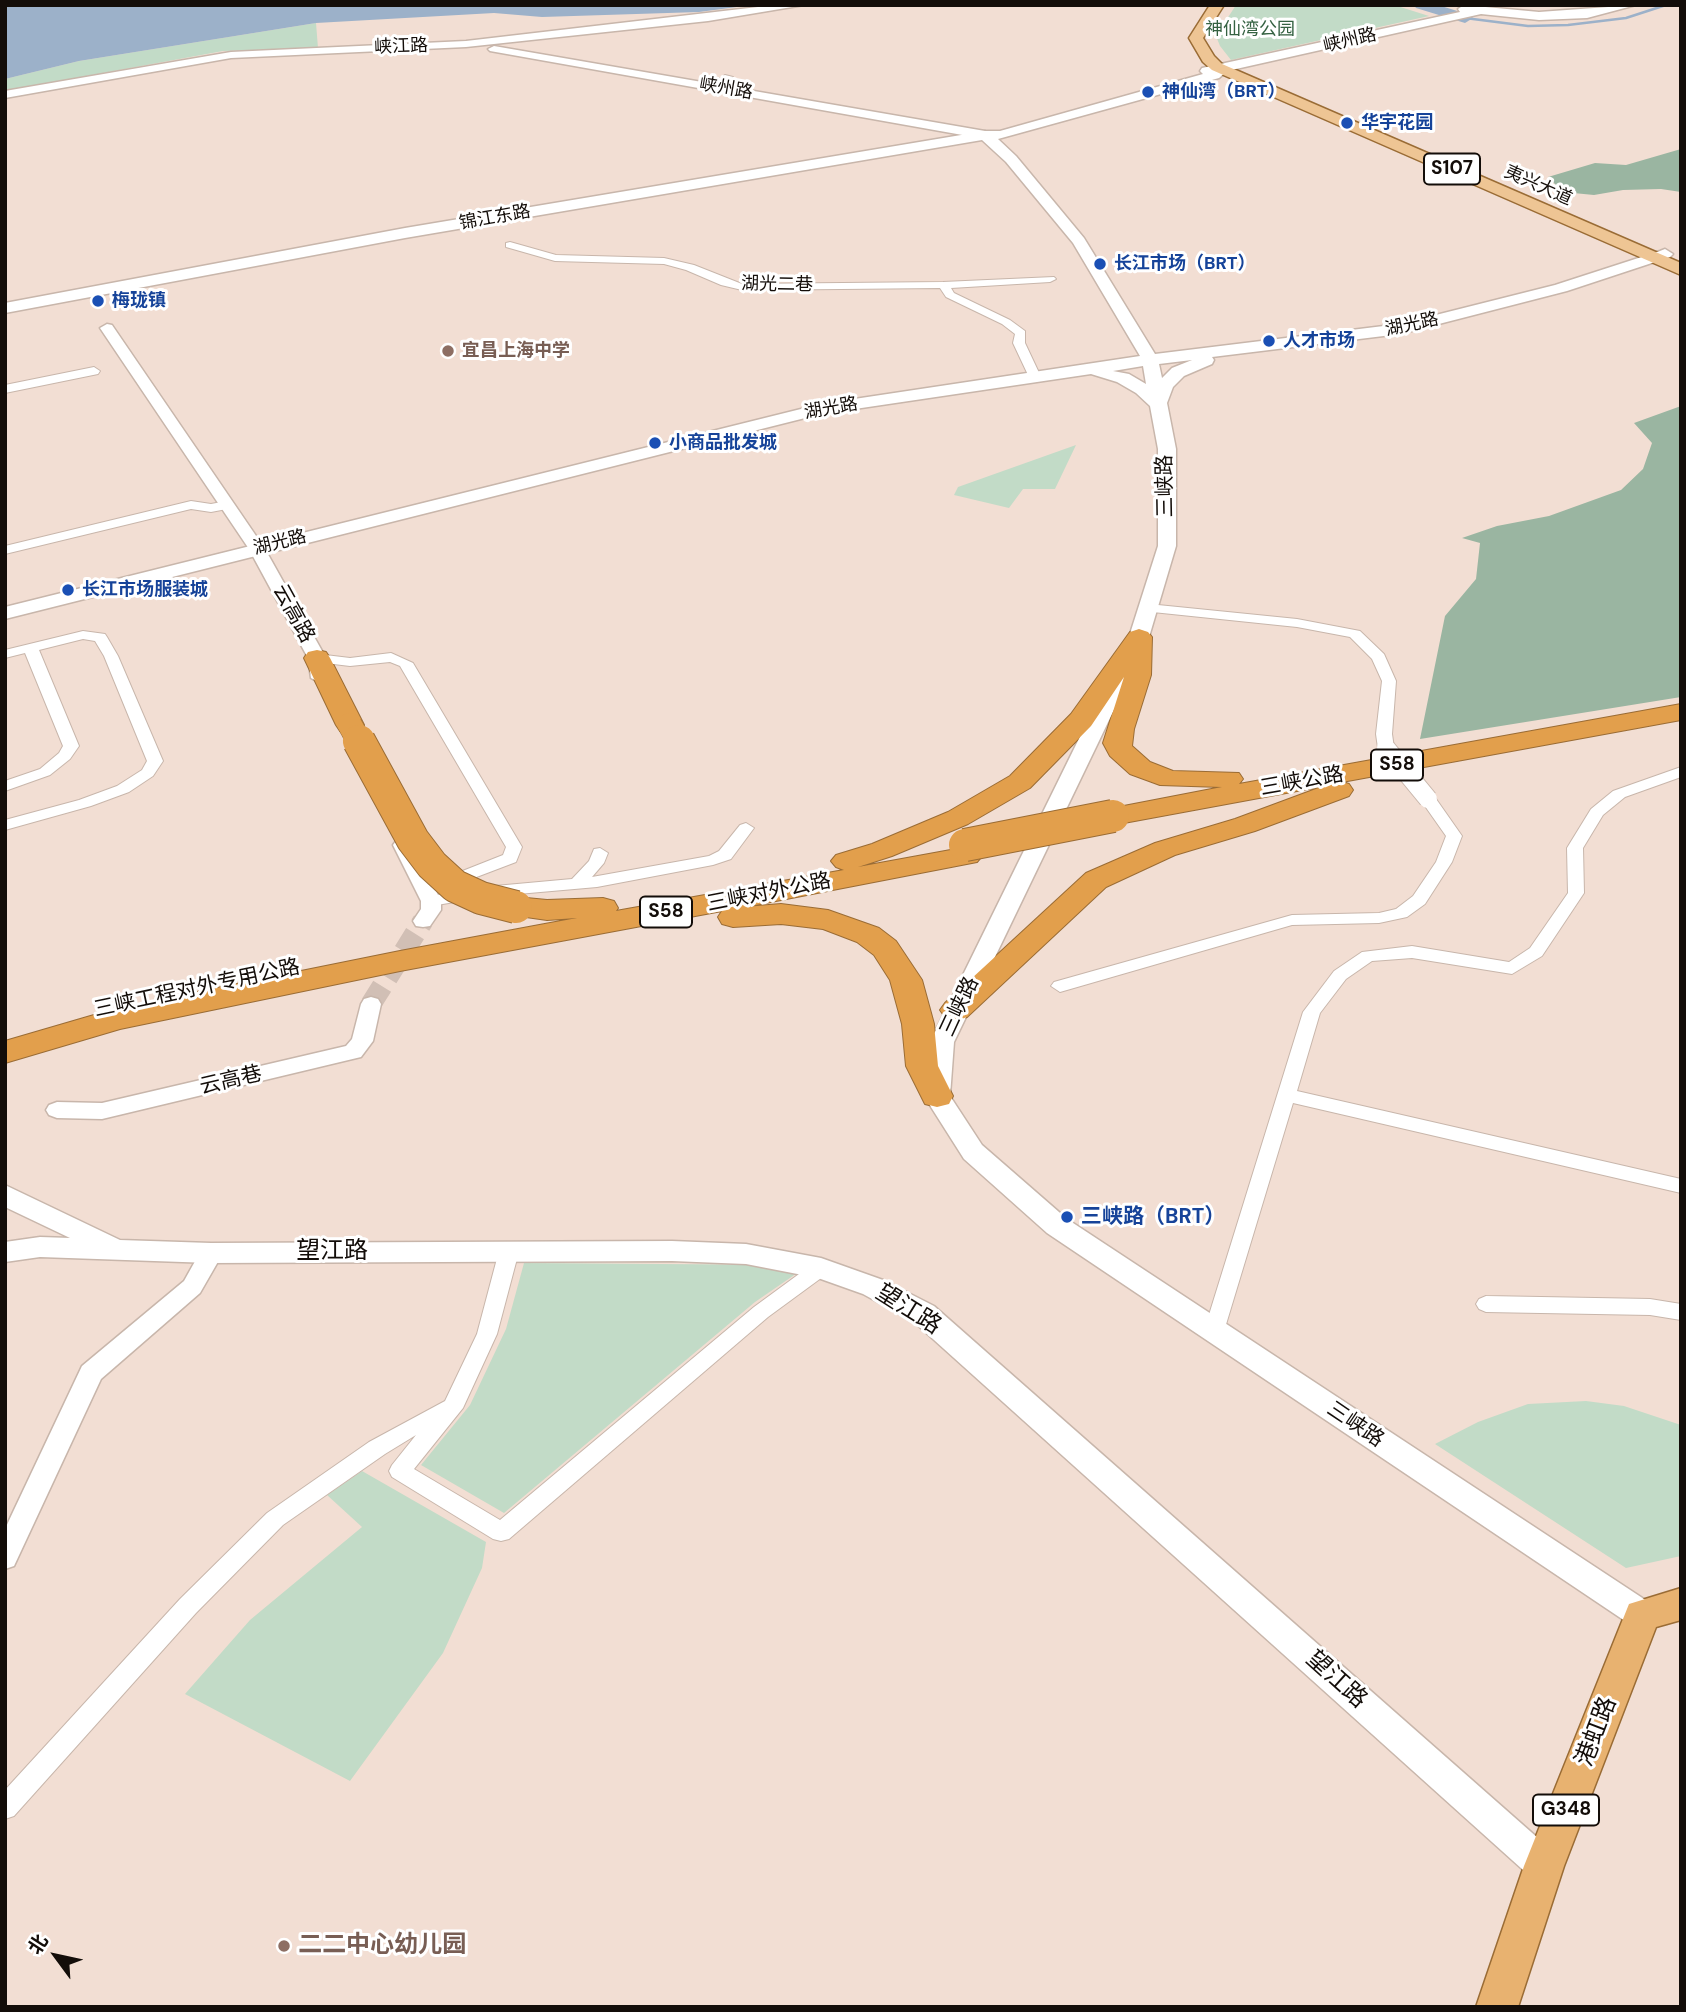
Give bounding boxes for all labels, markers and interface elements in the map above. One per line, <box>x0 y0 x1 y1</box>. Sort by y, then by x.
park label: 神仙湾公园 <box>1205 19 1295 41</box>
street label: 峡州路 <box>1321 24 1379 58</box>
street label: 峡江路 <box>374 35 428 59</box>
street label: 峡州路 <box>698 74 754 104</box>
place label: 神仙湾（BRT） <box>1162 81 1286 103</box>
marker: 神仙湾（BRT） <box>1140 84 1156 100</box>
place label: 华宇花园 <box>1361 112 1433 134</box>
marker: 华宇花园 <box>1339 115 1355 131</box>
road number: S107 <box>1424 154 1480 184</box>
street label: 夷兴大道 <box>1501 161 1575 211</box>
street label: 锦江东路 <box>458 201 532 235</box>
place label: 长江市场（BRT） <box>1114 253 1256 275</box>
marker: 长江市场（BRT） <box>1092 256 1108 272</box>
street label: 湖光二巷 <box>741 274 813 296</box>
place label: 梅珑镇 <box>112 290 166 312</box>
marker: 梅珑镇 <box>90 293 106 309</box>
street label: 湖光路 <box>1383 309 1441 341</box>
place label: 人才市场 <box>1283 330 1355 352</box>
marker: 人才市场 <box>1261 333 1277 349</box>
place label: 宜昌上海中学 <box>462 340 570 362</box>
marker: 宜昌上海中学 <box>440 343 456 359</box>
street label: 湖光路 <box>803 394 859 424</box>
place label: 小商品批发城 <box>669 432 777 454</box>
marker: 小商品批发城 <box>647 435 663 451</box>
street label: 三峡路 <box>1153 454 1179 518</box>
street label: 湖光路 <box>251 526 309 560</box>
place label: 长江市场服装城 <box>82 579 208 601</box>
street label: 云高路 <box>267 580 319 648</box>
marker: 长江市场服装城 <box>60 582 76 598</box>
road number: S58 <box>1371 750 1423 780</box>
street label: 三峡公路 <box>1258 762 1346 802</box>
street label: 三峡对外公路 <box>705 869 833 917</box>
road number: S58 <box>640 896 692 928</box>
street label: 三峡工程对外专用公路 <box>92 955 302 1023</box>
street label: 三峡路 <box>935 973 985 1041</box>
street label: 云高巷 <box>197 1062 265 1100</box>
place label: 三峡路（BRT） <box>1081 1204 1225 1230</box>
marker: 三峡路（BRT） <box>1059 1209 1075 1225</box>
street label: 望江路 <box>296 1238 368 1266</box>
street label: 望江路 <box>870 1279 946 1341</box>
street label: 三峡路 <box>1322 1397 1388 1453</box>
street label: 望江路 <box>1300 1645 1372 1715</box>
street label: 港虹路 <box>1571 1693 1623 1771</box>
road number: G348 <box>1533 1794 1599 1826</box>
north arrow <box>21 1921 91 1991</box>
text: 北 <box>22 1930 54 1959</box>
place label: 二二中心幼儿园 <box>298 1932 466 1960</box>
marker: 二二中心幼儿园 <box>276 1938 292 1954</box>

